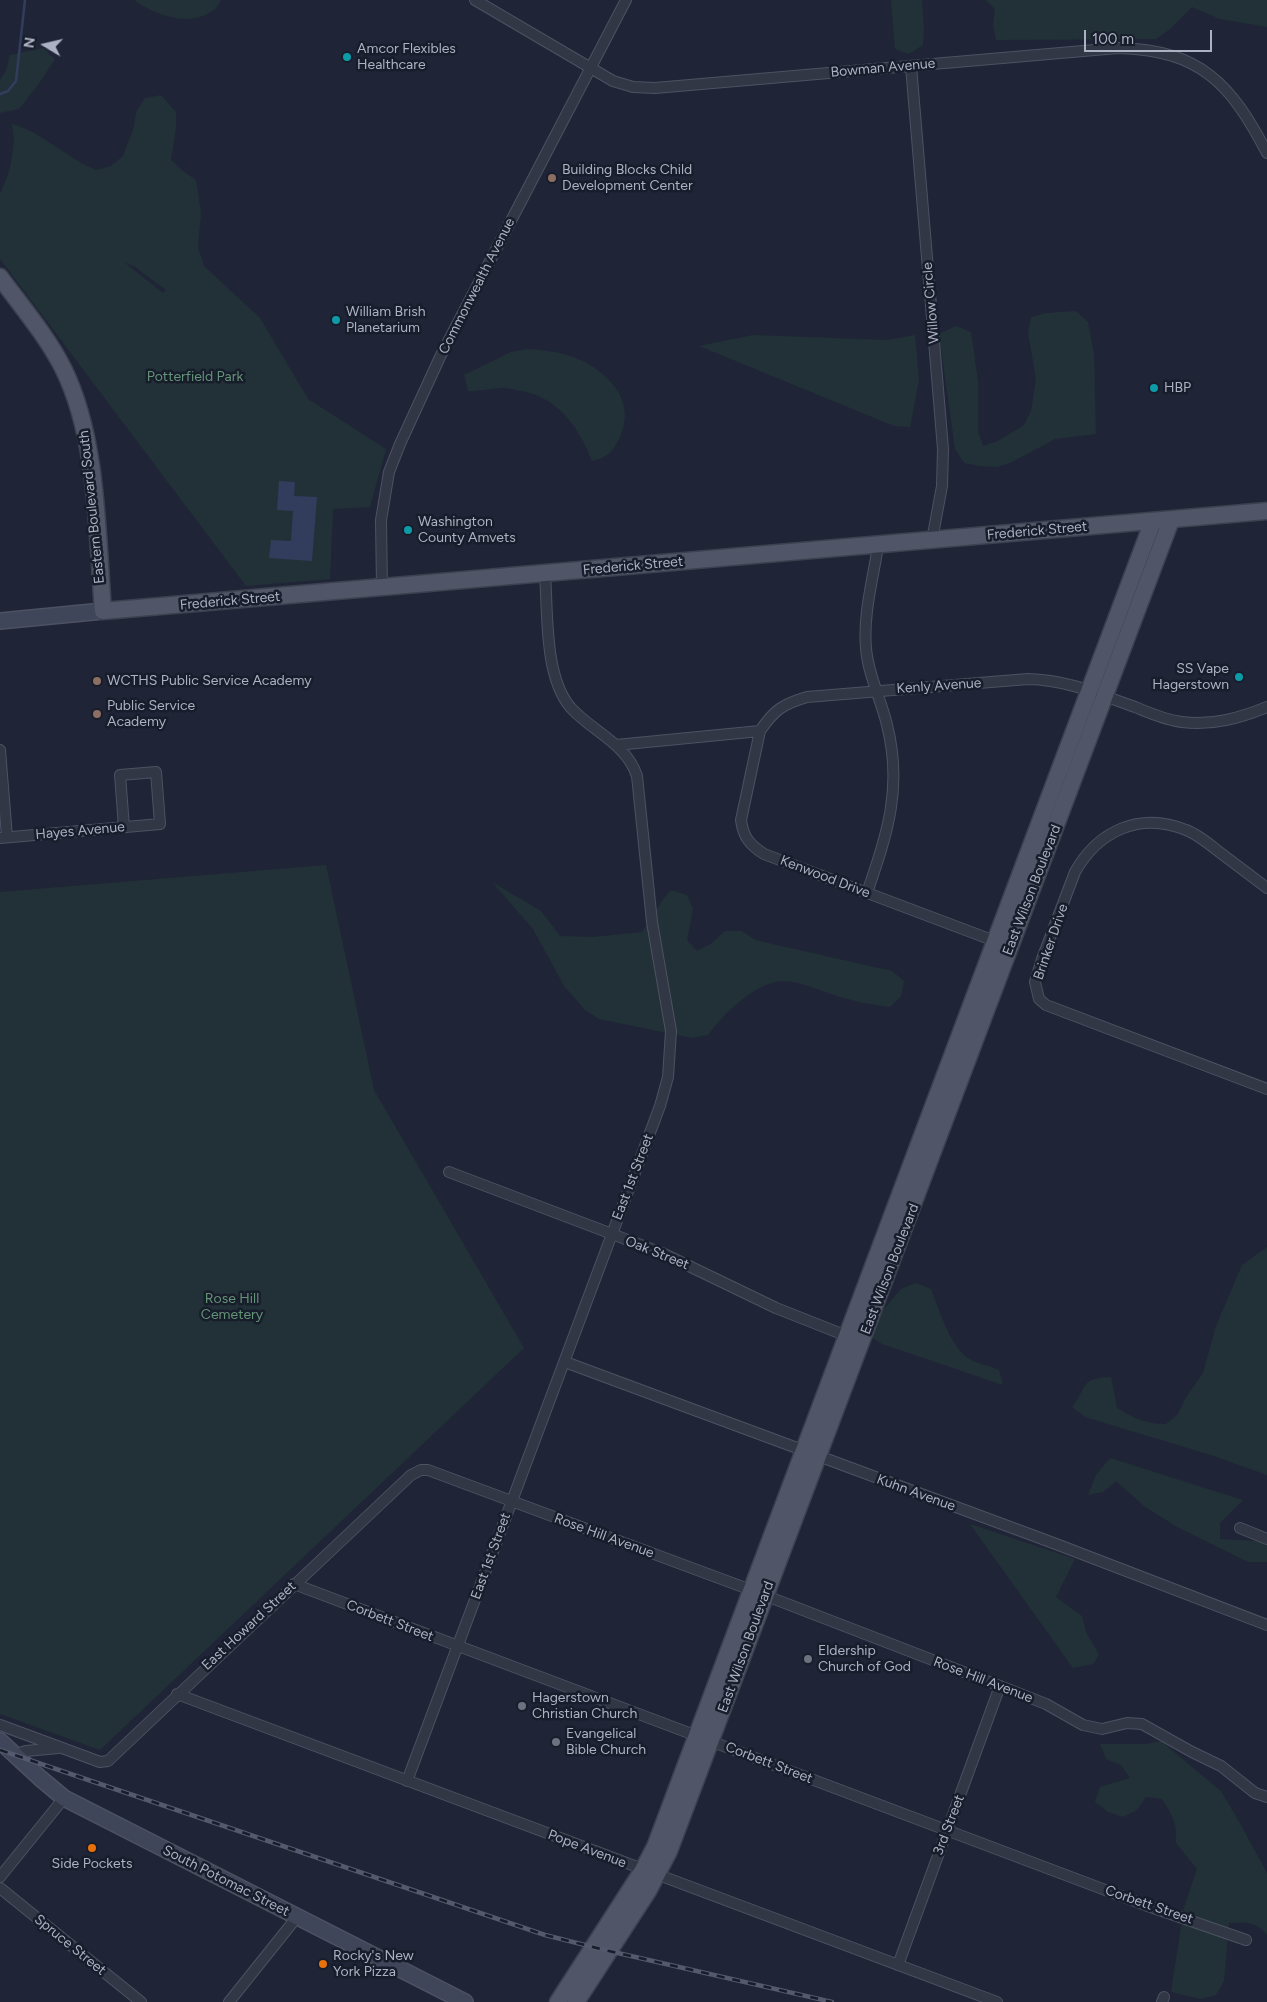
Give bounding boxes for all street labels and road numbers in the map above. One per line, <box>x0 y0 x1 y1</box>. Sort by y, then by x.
street label: Bowman Avenue <box>830 55 936 81</box>
street label: Commonwealth Avenue <box>435 215 519 357</box>
street label: Willow Circle <box>919 262 943 344</box>
street label: Eastern Boulevard South <box>76 429 108 585</box>
street label: Frederick Street <box>986 518 1088 544</box>
street label: Frederick Street <box>582 553 684 579</box>
street label: Frederick Street <box>179 588 281 614</box>
street label: Kenly Avenue <box>896 675 982 697</box>
street label: Hayes Avenue <box>35 819 125 843</box>
street label: East Wilson Boulevard <box>999 822 1065 958</box>
street label: Kenwood Drive <box>778 852 872 902</box>
street label: Brinker Drive <box>1030 902 1072 982</box>
street label: East 1st Street <box>609 1132 657 1222</box>
street label: East Wilson Boulevard <box>857 1201 923 1337</box>
street label: Oak Street <box>623 1233 691 1273</box>
street label: Kuhn Avenue <box>874 1471 958 1515</box>
street label: East 1st Street <box>468 1510 514 1602</box>
street label: Rose Hill Avenue <box>552 1510 656 1562</box>
street label: East Howard Street <box>198 1578 300 1674</box>
street label: East Wilson Boulevard <box>714 1579 778 1715</box>
street label: Corbett Street <box>344 1597 436 1645</box>
street label: Rose Hill Avenue <box>931 1653 1035 1707</box>
street label: Corbett Street <box>723 1739 815 1787</box>
street label: 3rd Street <box>930 1792 968 1858</box>
street label: Pope Avenue <box>545 1826 629 1872</box>
street label: South Potomac Street <box>160 1842 292 1920</box>
street label: Corbett Street <box>1103 1882 1195 1928</box>
street label: Spruce Street <box>31 1911 109 1979</box>

